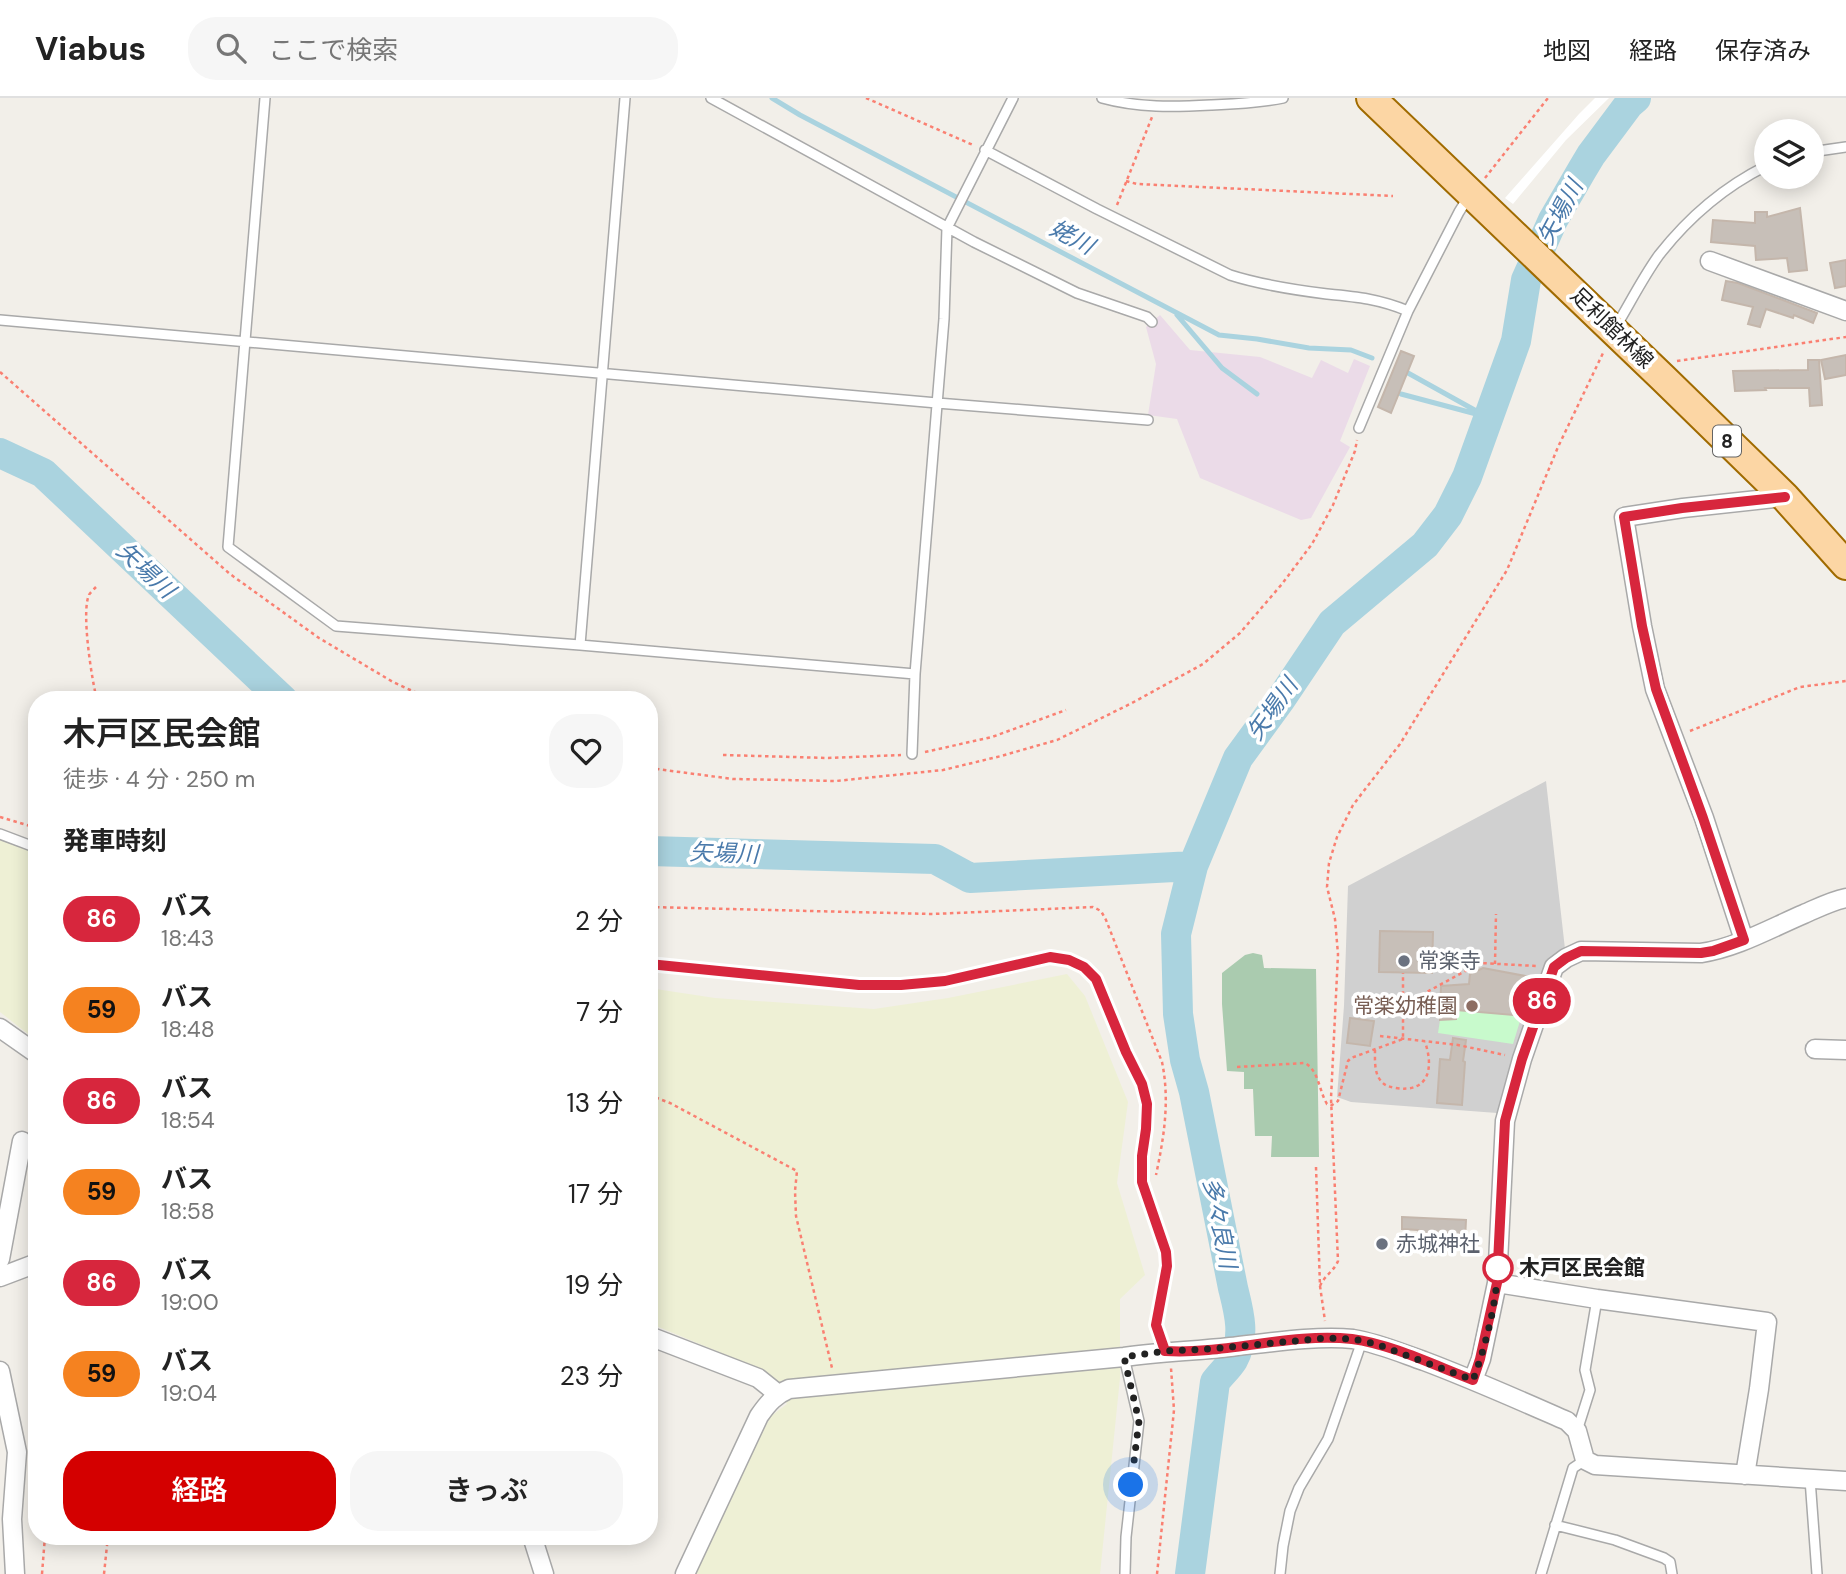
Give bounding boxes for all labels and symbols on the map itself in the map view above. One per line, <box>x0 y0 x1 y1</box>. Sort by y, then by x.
water label: 矢場川 <box>1531 172 1591 250</box>
water label: 姥川 <box>1045 213 1102 262</box>
street label: 足利館林線 <box>1565 281 1659 375</box>
road number: 8 <box>1713 426 1741 456</box>
water label: 矢場川 <box>111 536 184 607</box>
water label: 矢場川 <box>1240 670 1306 746</box>
water label: 矢場川 <box>689 837 762 869</box>
place label: 常楽寺 <box>1418 947 1481 975</box>
marker: 常楽寺 <box>1396 953 1412 969</box>
line badge: 86 <box>1510 978 1574 1024</box>
place label: 常楽幼稚園 <box>1353 992 1458 1020</box>
marker: 常楽幼稚園 <box>1464 998 1480 1014</box>
water label: 多々良川 <box>1196 1175 1244 1274</box>
place label: 赤城神社 <box>1396 1230 1480 1258</box>
marker: 赤城神社 <box>1374 1236 1390 1252</box>
marker: 木戸区民会館 <box>1483 1253 1513 1283</box>
place label: 木戸区民会館 <box>1519 1254 1645 1282</box>
your location <box>1113 1467 1148 1502</box>

